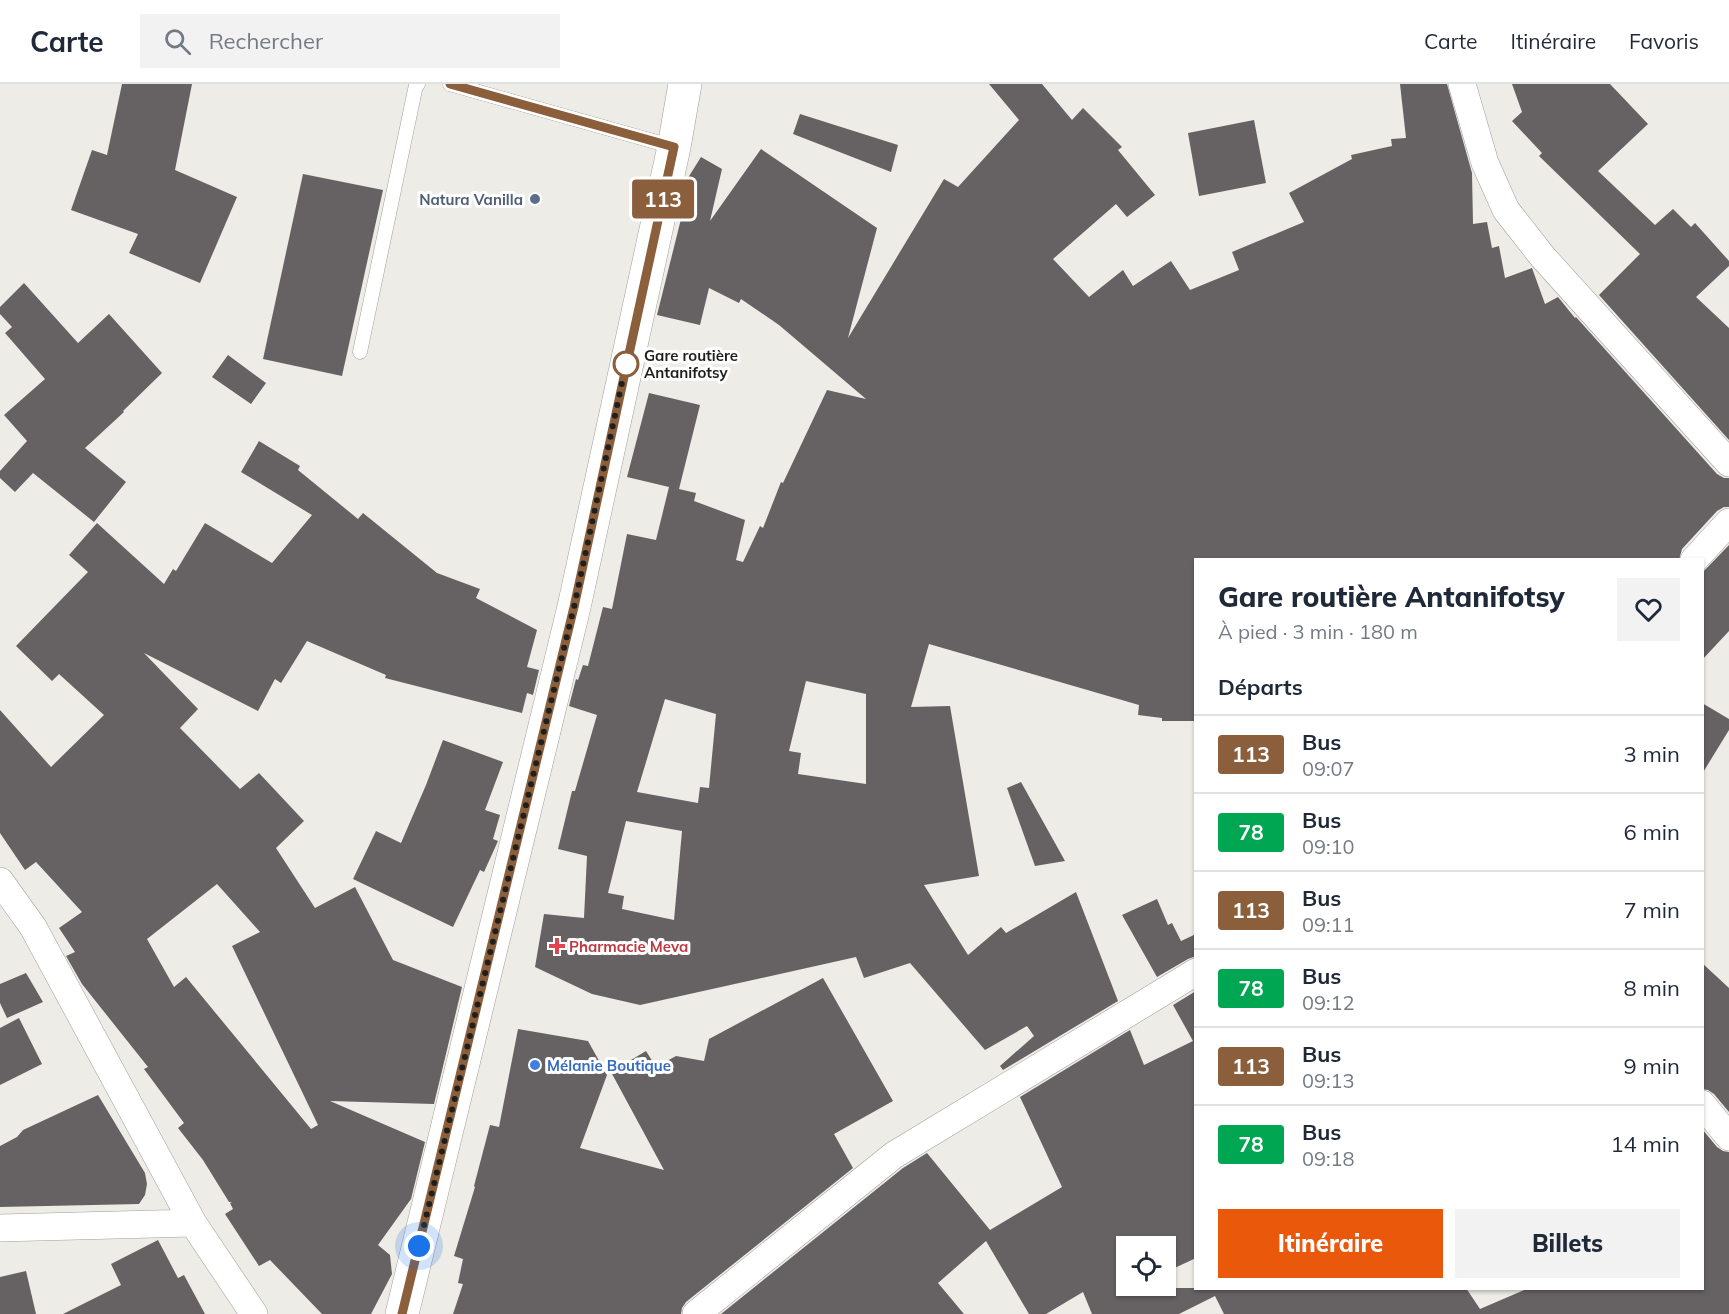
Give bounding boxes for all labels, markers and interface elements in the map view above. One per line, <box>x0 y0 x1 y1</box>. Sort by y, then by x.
search box <box>140 14 560 68</box>
text: Carte <box>30 24 104 59</box>
icon: search <box>161 25 194 58</box>
text: Rechercher <box>209 27 323 55</box>
text: Carte <box>1424 28 1478 54</box>
text: Itinéraire <box>1511 28 1596 54</box>
text: Favoris <box>1629 28 1699 54</box>
line badge: 113 <box>628 180 698 218</box>
text: 113 <box>644 186 682 212</box>
place label: Natura Vanilla <box>419 190 523 209</box>
marker: Natura Vanilla <box>528 192 542 206</box>
place label: Gare routière Antanifotsy <box>644 346 738 382</box>
marker: Gare routière Antanifotsy <box>613 351 639 377</box>
button: heart <box>1617 578 1680 641</box>
text: Gare routière Antanifotsy <box>1218 579 1565 614</box>
text: À pied · 3 min · 180 m <box>1218 619 1418 644</box>
text: Départs <box>1218 673 1303 701</box>
text: Bus <box>1302 728 1341 756</box>
text: 3 min <box>1624 740 1680 768</box>
text: 113 <box>1232 741 1270 767</box>
text: 09:07 <box>1302 756 1355 781</box>
text: Bus <box>1302 806 1341 834</box>
text: 6 min <box>1624 818 1680 846</box>
text: 78 <box>1238 819 1264 845</box>
text: 09:10 <box>1302 834 1355 859</box>
text: Bus <box>1302 884 1341 912</box>
text: 7 min <box>1624 896 1680 924</box>
text: 113 <box>1232 897 1270 923</box>
text: 09:11 <box>1302 912 1355 937</box>
place label: Pharmacie Meva <box>569 937 688 956</box>
marker: Pharmacie Meva <box>550 939 564 953</box>
text: Bus <box>1302 962 1341 990</box>
text: 8 min <box>1624 974 1680 1002</box>
text: 78 <box>1238 975 1264 1001</box>
text: 09:12 <box>1302 990 1355 1015</box>
text: Bus <box>1302 1040 1341 1068</box>
text: 9 min <box>1624 1052 1680 1080</box>
text: 113 <box>1232 1053 1270 1079</box>
place label: Mélanie Boutique <box>547 1056 671 1075</box>
marker: Mélanie Boutique <box>528 1058 542 1072</box>
text: 09:13 <box>1302 1068 1355 1093</box>
text: Bus <box>1302 1118 1341 1146</box>
text: 14 min <box>1610 1130 1680 1158</box>
text: 78 <box>1238 1131 1264 1157</box>
text: 09:18 <box>1302 1146 1355 1171</box>
button: Itinéraire <box>1218 1209 1443 1278</box>
button: Billets <box>1455 1209 1680 1278</box>
your location <box>404 1231 434 1261</box>
map controls <box>1116 1236 1176 1296</box>
button: locate <box>1116 1236 1176 1296</box>

